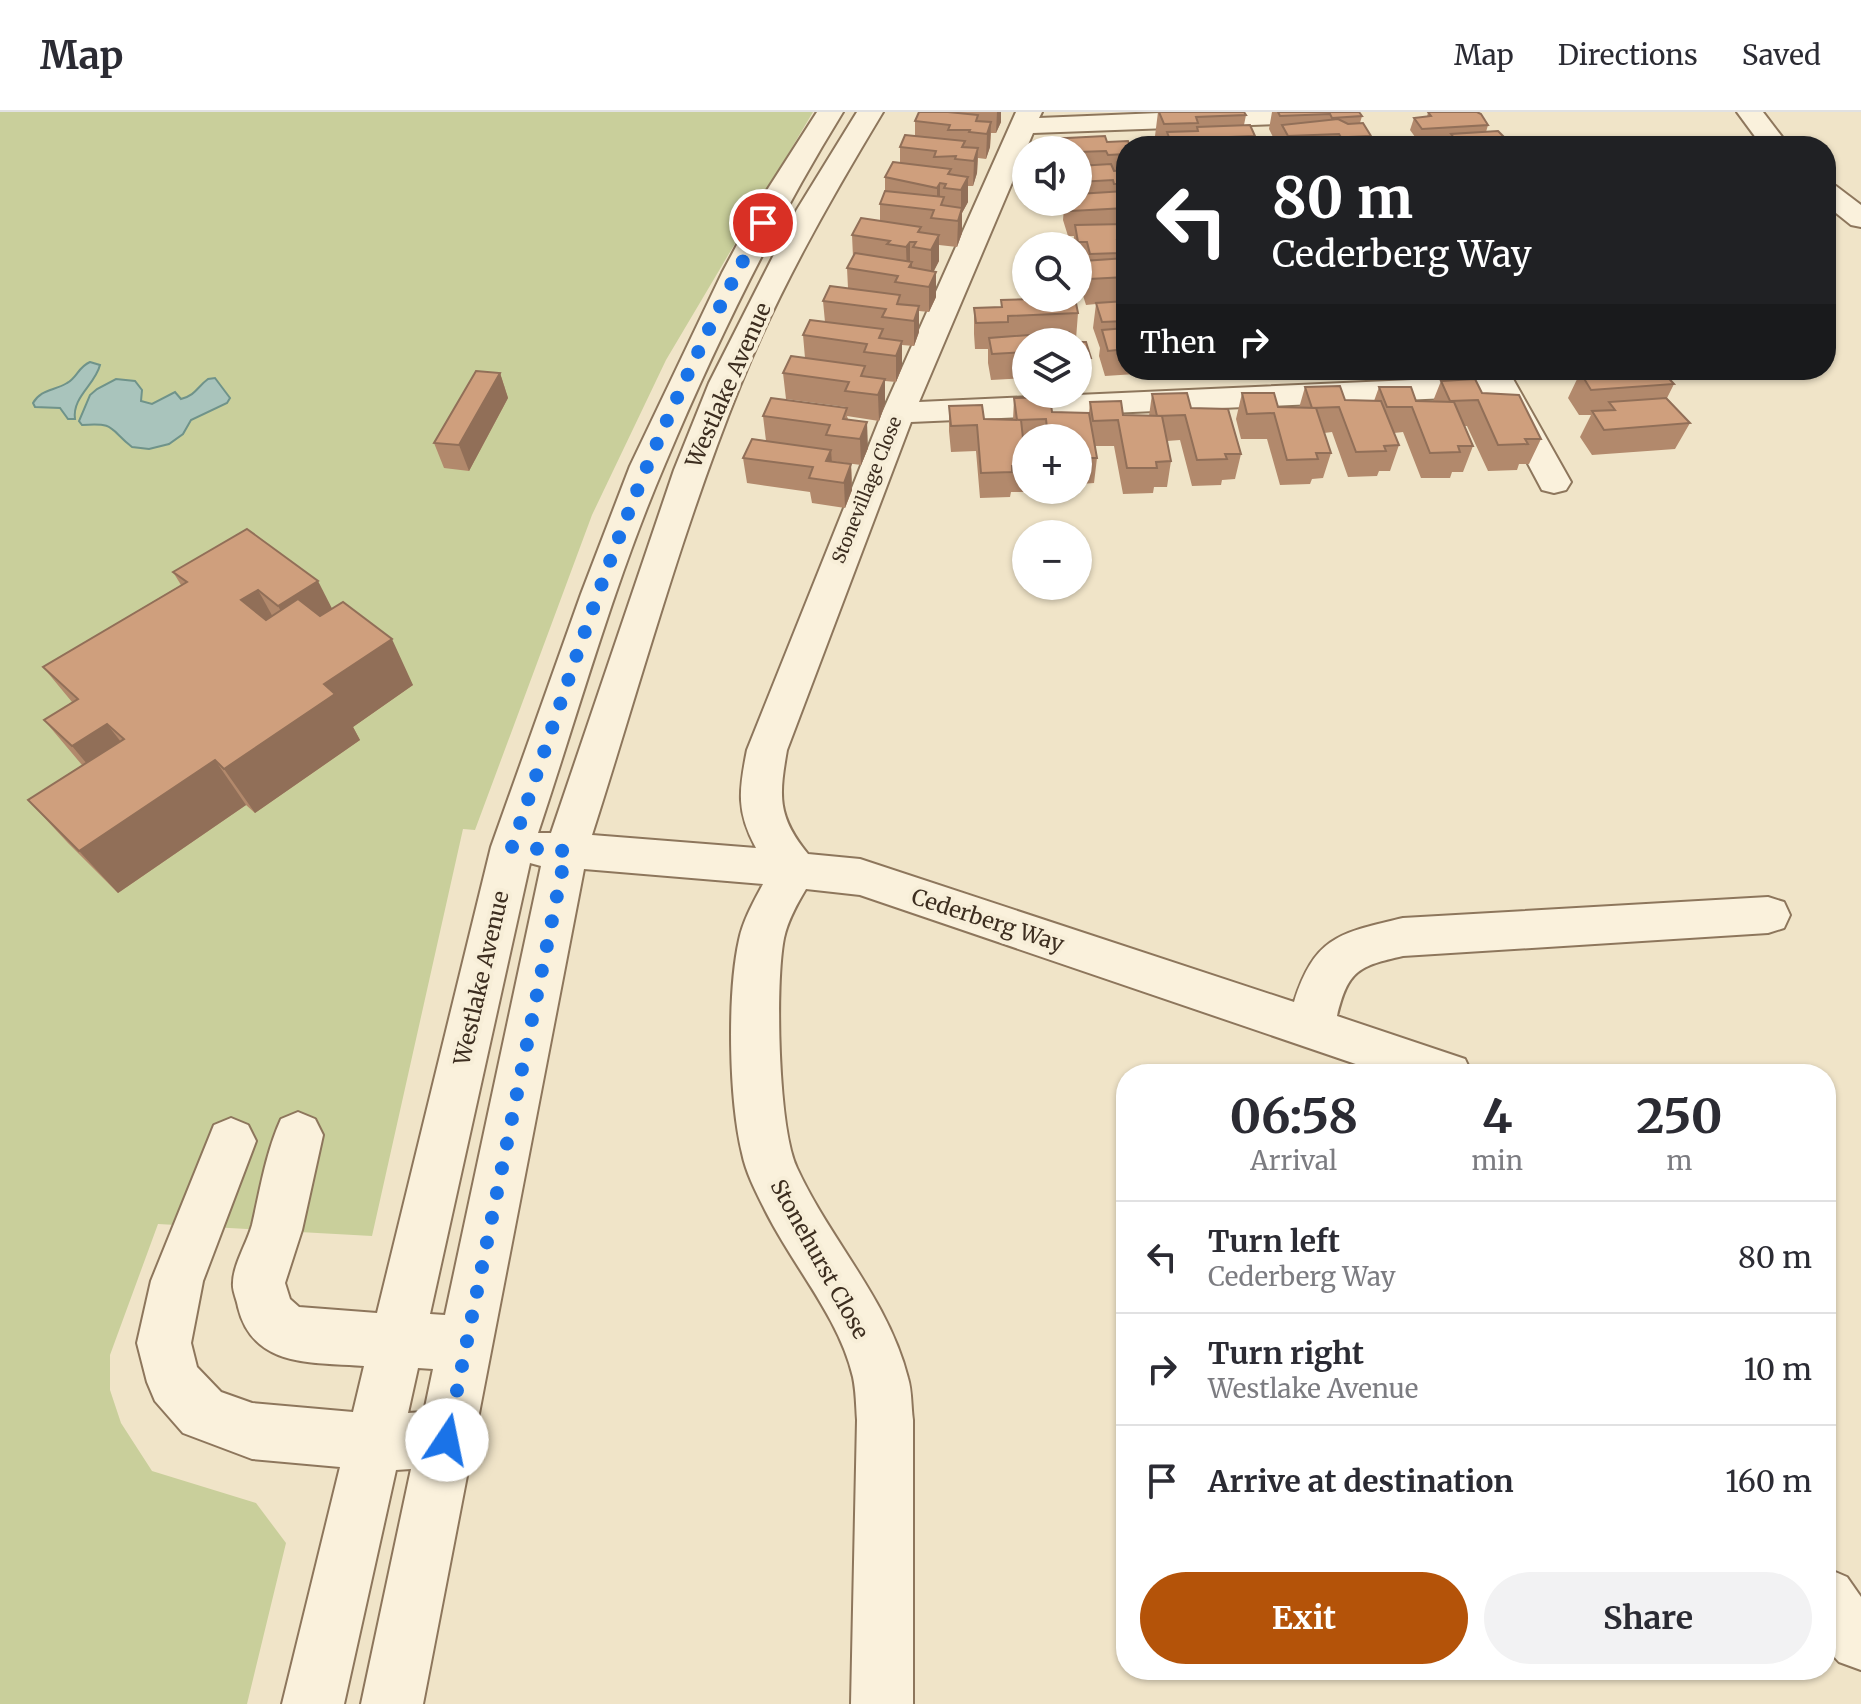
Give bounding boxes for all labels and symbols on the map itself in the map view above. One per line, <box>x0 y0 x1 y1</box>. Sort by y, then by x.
pin <box>729 189 797 257</box>
street label: Westlake Avenue <box>679 298 777 473</box>
street label: Stonevillage Close <box>827 413 907 567</box>
street label: Cederberg Way <box>908 882 1068 958</box>
street label: Westlake Avenue <box>447 888 515 1069</box>
street label: Stonehurst Close <box>765 1174 875 1344</box>
position arrow <box>405 1398 489 1482</box>

